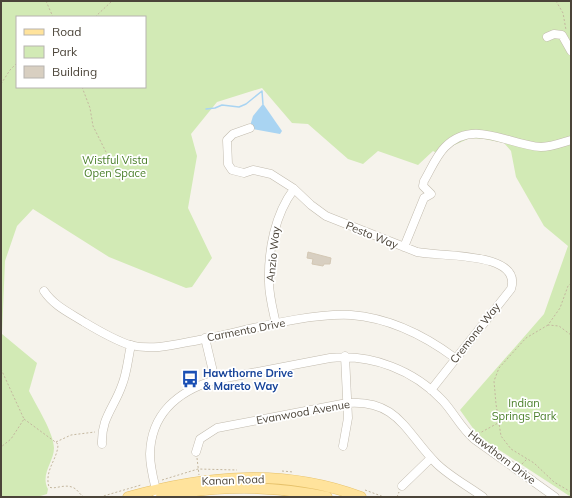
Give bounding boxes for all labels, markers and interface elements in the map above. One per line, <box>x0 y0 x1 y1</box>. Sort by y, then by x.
legend <box>16 16 146 88</box>
text: Road <box>52 24 81 39</box>
text: Park <box>52 44 78 59</box>
text: Building <box>52 64 97 79</box>
park label: Wistful Vista Open Space <box>82 153 148 180</box>
street label: Pesto Way <box>344 218 400 252</box>
street label: Anzio Way <box>263 225 283 283</box>
street label: Cremona Way <box>447 300 503 366</box>
street label: Carmento Drive <box>206 316 286 344</box>
place label: Hawthorne Drive & Mareto Way <box>203 366 293 393</box>
bus stop icon: Hawthorne Drive & Mareto Way <box>180 369 200 389</box>
park label: Indian Springs Park <box>492 396 557 423</box>
street label: Evanwood Avenue <box>255 397 351 427</box>
street label: Hawthorn Drive <box>465 427 539 487</box>
street label: Kanan Road <box>201 472 265 488</box>

